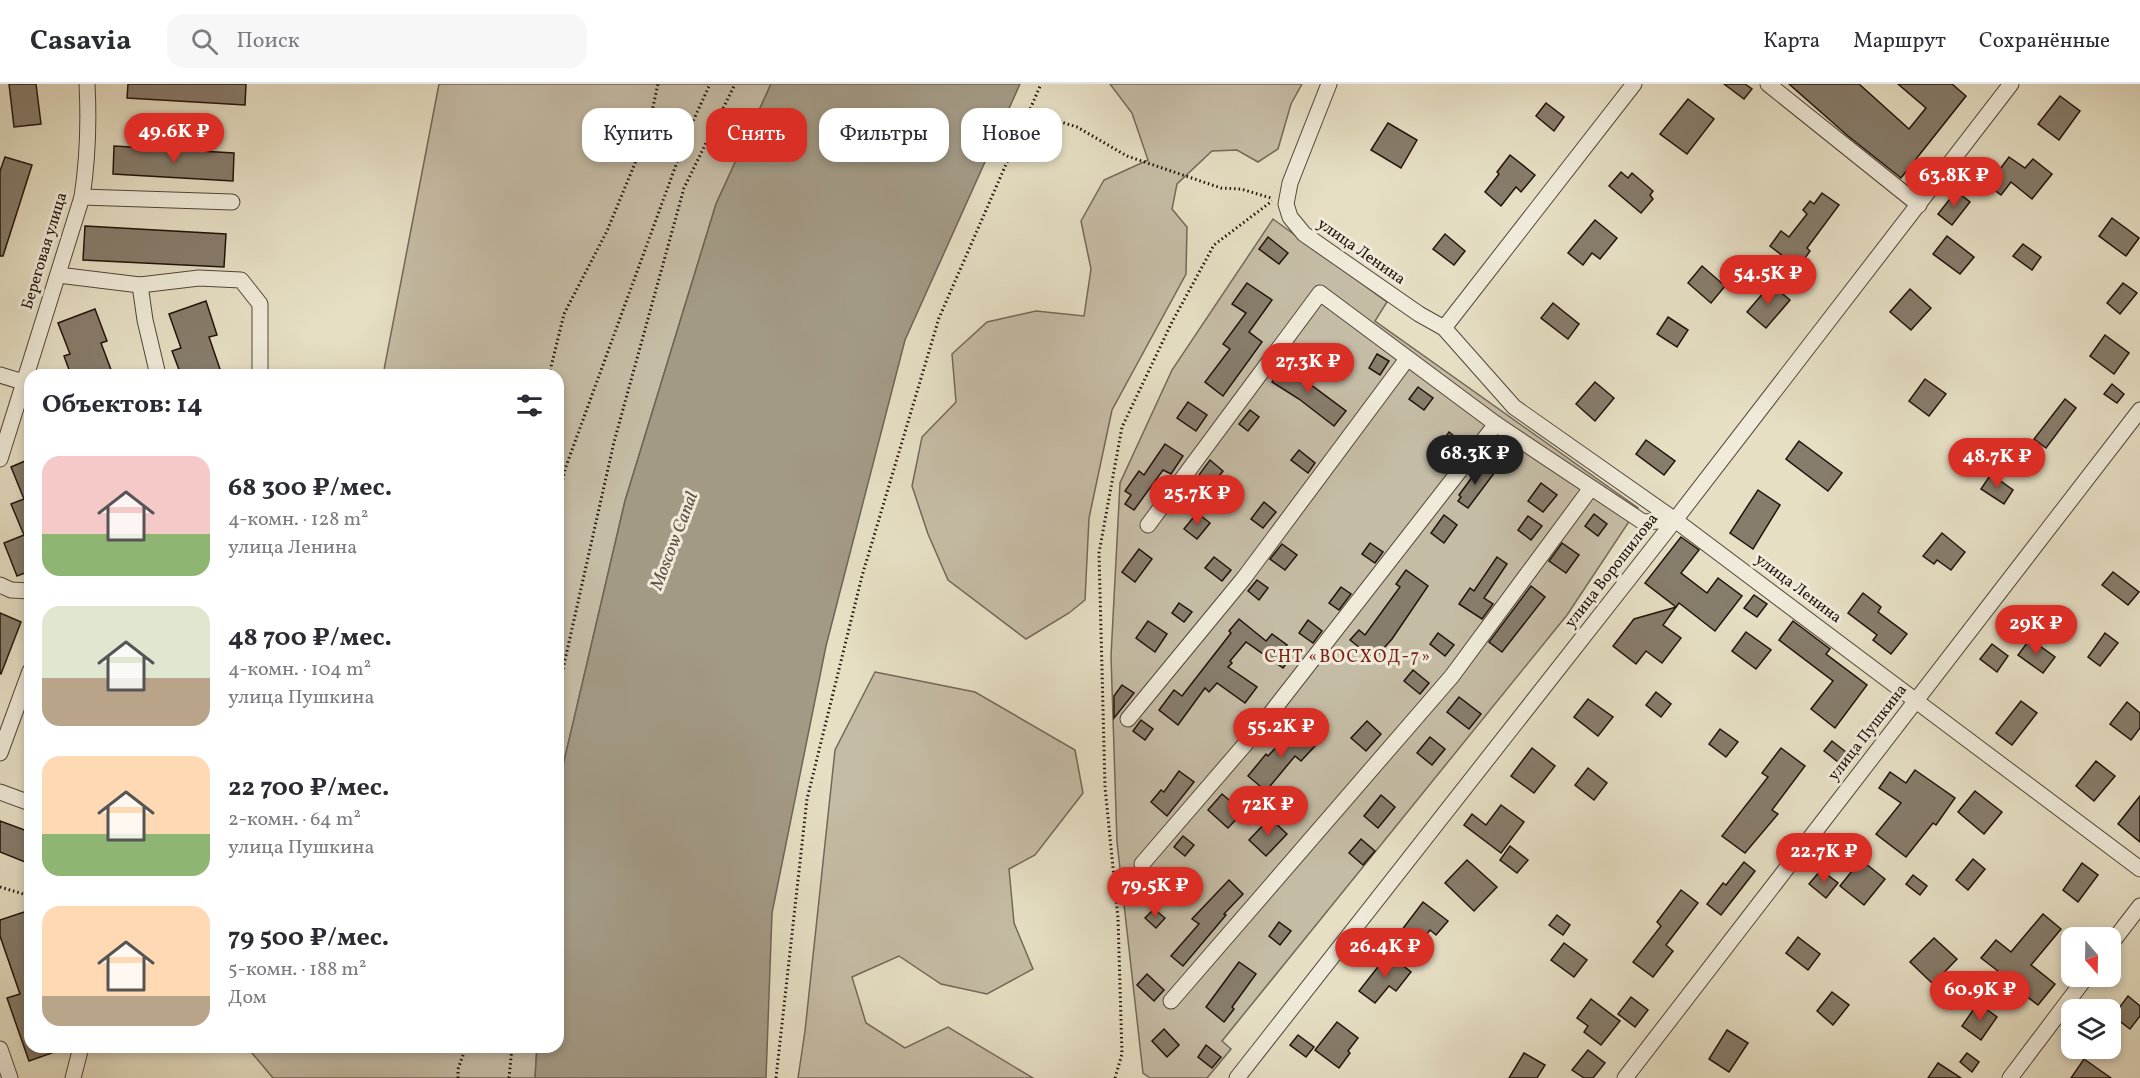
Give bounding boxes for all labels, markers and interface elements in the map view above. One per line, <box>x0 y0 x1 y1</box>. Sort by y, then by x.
search box <box>167 14 587 68</box>
text: Casavia <box>30 22 131 61</box>
icon: search <box>188 25 221 58</box>
text: Поиск <box>236 26 299 57</box>
text: Карта <box>1763 27 1820 56</box>
text: Маршрут <box>1853 27 1946 56</box>
text: Сохранённые <box>1979 27 2110 56</box>
chip: Купить <box>582 108 694 162</box>
chip: Снять <box>706 108 807 162</box>
chip: Фильтры <box>819 108 949 162</box>
chip: Новое <box>961 108 1062 162</box>
pin: 49.6K ₽ <box>119 113 229 164</box>
text: 49.6K ₽ <box>138 118 210 146</box>
pin: 63.8K ₽ <box>1899 157 2009 208</box>
text: 63.8K ₽ <box>1919 162 1989 190</box>
street label: Береговая улица <box>17 190 73 312</box>
street label: улица Ленина <box>1312 213 1410 291</box>
pin: 54.5K ₽ <box>1713 255 1823 306</box>
text: 54.5K ₽ <box>1733 260 1803 288</box>
pin: 27.3K ₽ <box>1253 343 1363 394</box>
text: 27.3K ₽ <box>1275 348 1341 376</box>
text: Объектов: 14 <box>42 387 203 423</box>
icon: filters <box>513 389 546 422</box>
pin: 68.3K ₽ <box>1420 435 1530 486</box>
pin: 48.7K ₽ <box>1942 438 2052 489</box>
text: 68.3K ₽ <box>1440 440 1510 468</box>
text: 48.7K ₽ <box>1962 443 2032 471</box>
text: 68 300 ₽/мес. <box>228 470 392 506</box>
pin: 25.7K ₽ <box>1142 475 1252 526</box>
icon: home <box>90 480 162 552</box>
text: 25.7K ₽ <box>1164 480 1230 508</box>
water label: Moscow Canal <box>644 488 705 595</box>
text: 4-комн. · 128 m² <box>228 506 369 534</box>
street label: улица Ворошилова <box>1560 509 1664 633</box>
text: улица Ленина <box>228 534 357 562</box>
street label: улица Ленина <box>1750 549 1846 629</box>
pin: 29K ₽ <box>1994 605 2078 656</box>
text: 29K ₽ <box>2009 610 2063 638</box>
text: 48 700 ₽/мес. <box>228 620 392 656</box>
icon: home <box>90 630 162 702</box>
district label: СНТ «ВОСХОД-7» <box>1264 645 1432 670</box>
text: 4-комн. · 104 m² <box>228 656 371 684</box>
street label: улица Пушкина <box>1823 680 1913 786</box>
text: улица Пушкина <box>228 684 374 712</box>
pin: 55.2K ₽ <box>1226 708 1336 759</box>
text: 55.2K ₽ <box>1247 713 1315 741</box>
text: 22 700 ₽/мес. <box>228 770 389 806</box>
icon: home <box>90 780 162 852</box>
pin: 72K ₽ <box>1226 786 1310 837</box>
text: 72K ₽ <box>1242 791 1294 819</box>
text: 2-комн. · 64 m² <box>228 806 361 834</box>
pin: 22.7K ₽ <box>1769 833 1879 884</box>
text: улица Пушкина <box>228 834 374 862</box>
text: 22.7K ₽ <box>1790 838 1858 866</box>
pin: 79.5K ₽ <box>1100 867 1210 918</box>
text: 79.5K ₽ <box>1121 872 1189 900</box>
text: 79 500 ₽/мес. <box>228 920 389 956</box>
north arrow <box>2061 927 2121 987</box>
map controls <box>2061 927 2121 1059</box>
pin: 26.4K ₽ <box>1330 928 1440 979</box>
icon: home <box>90 930 162 1002</box>
text: 26.4K ₽ <box>1349 933 1421 961</box>
text: 5-комн. · 188 m² <box>228 956 366 984</box>
pin: 60.9K ₽ <box>1925 971 2035 1022</box>
text: 60.9K ₽ <box>1944 976 2016 1004</box>
text: Дом <box>228 984 267 1012</box>
button: layers <box>2061 999 2121 1059</box>

